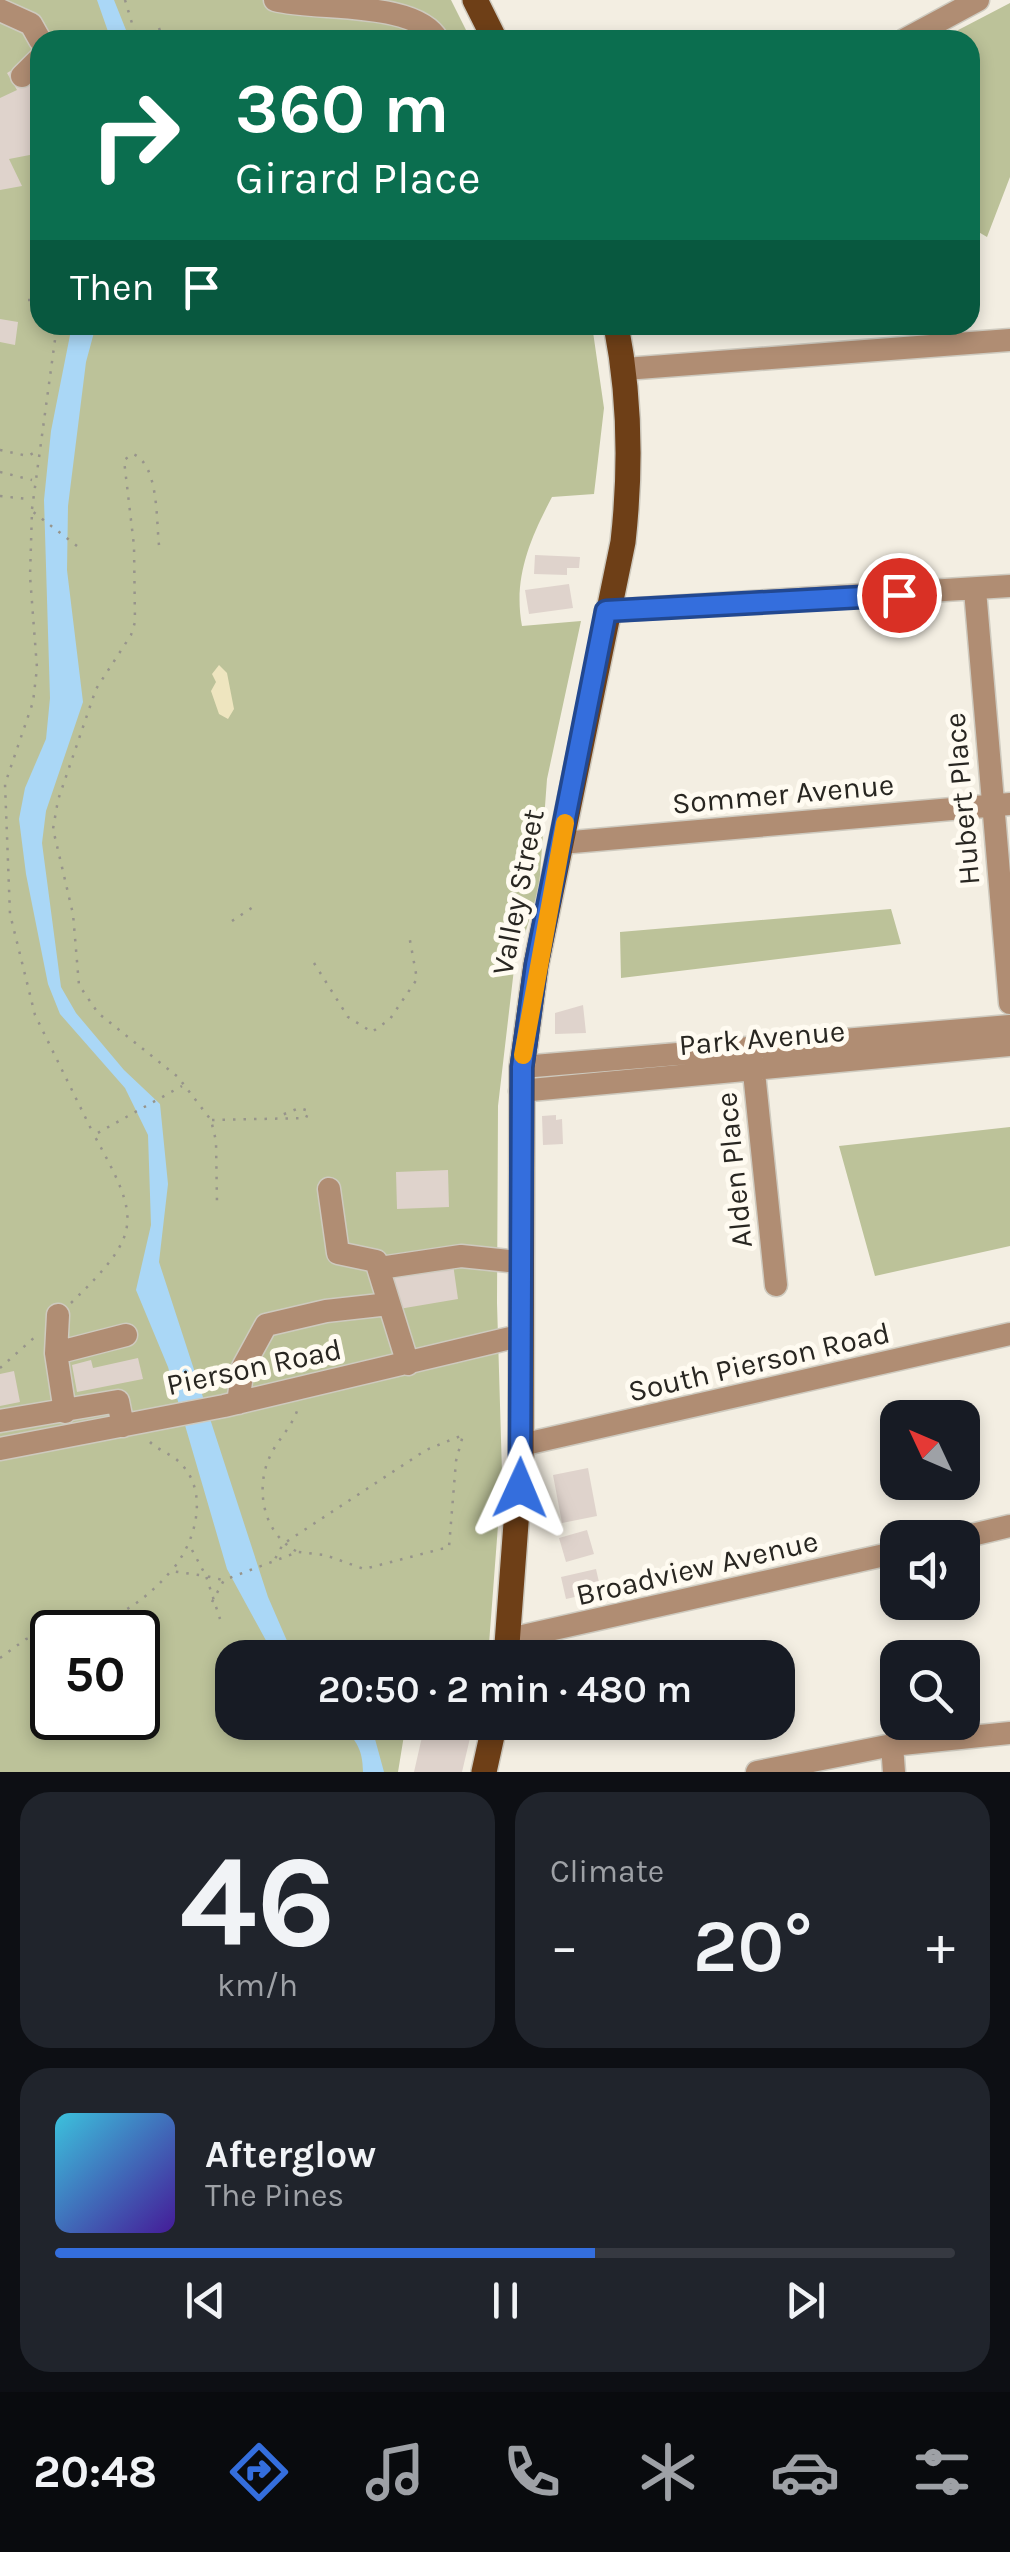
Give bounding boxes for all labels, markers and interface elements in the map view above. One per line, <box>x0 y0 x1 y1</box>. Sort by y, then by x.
text: 360 m <box>235 68 449 150</box>
icon: right <box>70 70 200 200</box>
text: Girard Place <box>235 152 481 204</box>
icon: arrive <box>174 260 229 315</box>
text: Then <box>70 265 154 310</box>
pin <box>857 553 942 638</box>
icon: arrive <box>872 568 927 623</box>
street label: Hubert Place <box>937 711 987 887</box>
street label: Sommer Avenue <box>670 766 896 822</box>
street label: Valley Street <box>484 806 552 978</box>
street label: Park Avenue <box>677 1013 847 1063</box>
street label: Alden Place <box>708 1090 760 1250</box>
street label: South Pierson Road <box>625 1314 893 1410</box>
street label: Pierson Road <box>163 1331 345 1403</box>
north arrow <box>880 1400 980 1500</box>
map controls <box>880 1400 980 1740</box>
position arrow <box>468 1436 572 1540</box>
button: sound <box>880 1520 980 1620</box>
street label: Broadview Avenue <box>573 1523 821 1613</box>
speed limit sign: 50 <box>30 1610 160 1740</box>
button: search <box>880 1640 980 1740</box>
text: 20:50 · 2 min · 480 m <box>318 1667 692 1712</box>
text: 46 <box>179 1826 336 1978</box>
text: Climate <box>550 1853 664 1890</box>
text: 20° <box>693 1902 812 1990</box>
text: − <box>550 1914 579 1978</box>
text: + <box>926 1914 955 1978</box>
text: km/h <box>217 1967 298 2004</box>
text: Afterglow <box>205 2132 376 2177</box>
text: The Pines <box>205 2177 344 2214</box>
icon: previous <box>178 2273 233 2328</box>
icon: pause <box>478 2273 533 2328</box>
icon: next <box>778 2273 833 2328</box>
icon: directions <box>224 2437 294 2507</box>
icon: music <box>360 2437 430 2507</box>
icon: phone <box>497 2437 567 2507</box>
icon: climate <box>633 2437 703 2507</box>
icon: car <box>770 2437 840 2507</box>
icon: filters <box>907 2437 977 2507</box>
text: 20:48 <box>33 2446 157 2498</box>

